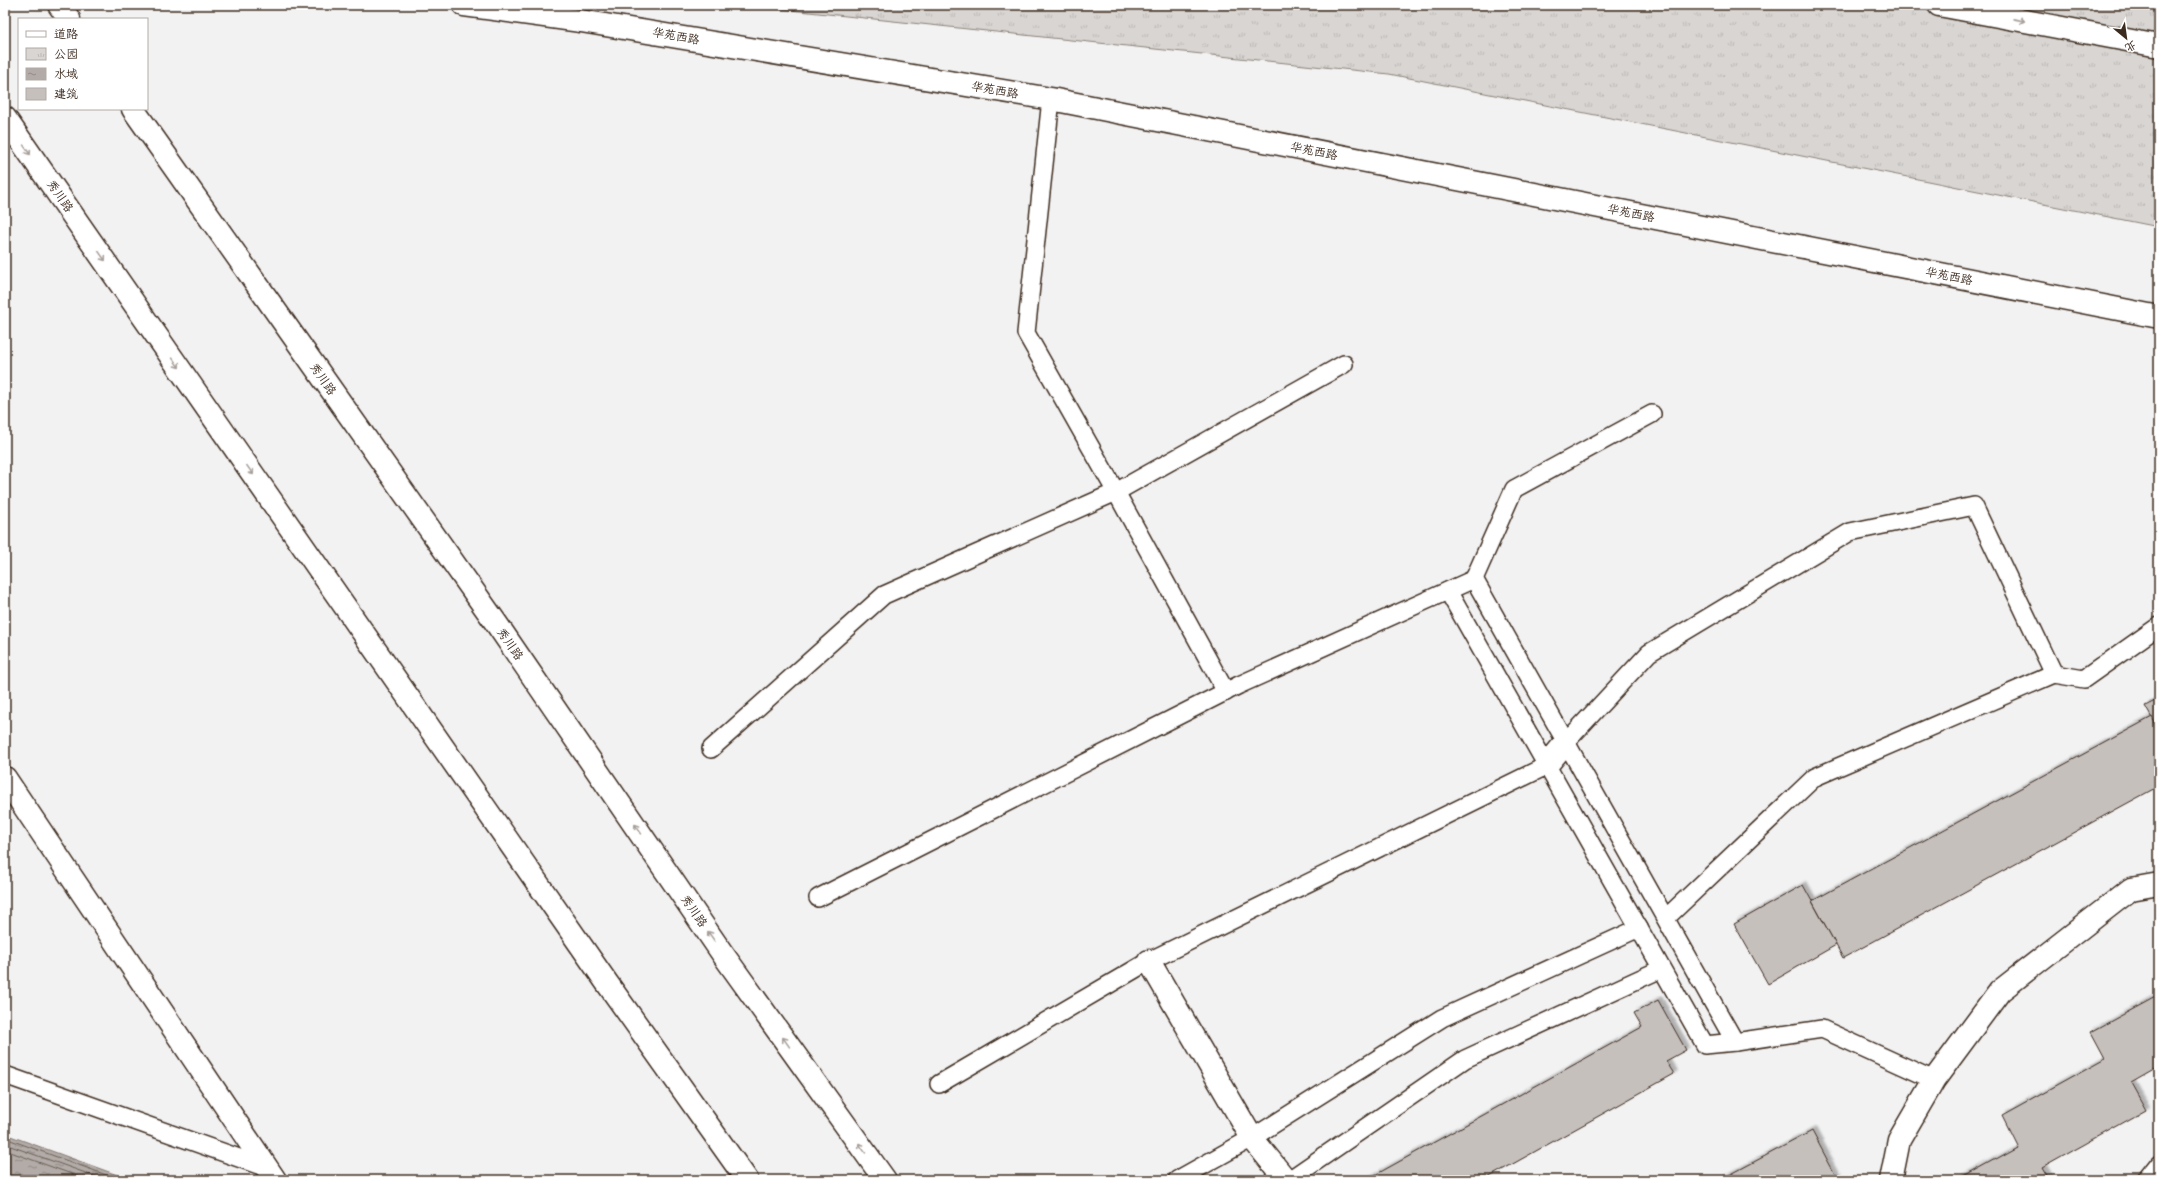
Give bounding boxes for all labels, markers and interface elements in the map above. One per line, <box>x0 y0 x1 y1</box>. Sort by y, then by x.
one-way arrow <box>2012 16 2025 24</box>
legend <box>18 18 148 110</box>
north arrow <box>2106 18 2146 58</box>
street label: 华苑西路 <box>651 23 701 47</box>
text: 道路 <box>54 25 78 41</box>
text: 北 <box>2123 38 2140 56</box>
text: 公园 <box>54 45 78 61</box>
text: 水域 <box>54 65 78 81</box>
street label: 华苑西路 <box>970 77 1020 101</box>
text: 建筑 <box>54 85 78 101</box>
street label: 华苑西路 <box>1289 138 1339 162</box>
one-way arrow <box>23 144 31 155</box>
street label: 秀川路 <box>44 176 78 215</box>
street label: 华苑西路 <box>1606 200 1656 224</box>
one-way arrow <box>98 251 106 262</box>
street label: 华苑西路 <box>1924 263 1974 287</box>
one-way arrow <box>172 357 180 368</box>
street label: 秀川路 <box>307 359 341 398</box>
one-way arrow <box>246 464 254 475</box>
street label: 秀川路 <box>494 624 528 663</box>
one-way arrow <box>634 824 642 835</box>
street label: 秀川路 <box>678 891 712 930</box>
one-way arrow <box>707 931 715 942</box>
one-way arrow <box>782 1037 791 1048</box>
one-way arrow <box>858 1143 866 1154</box>

